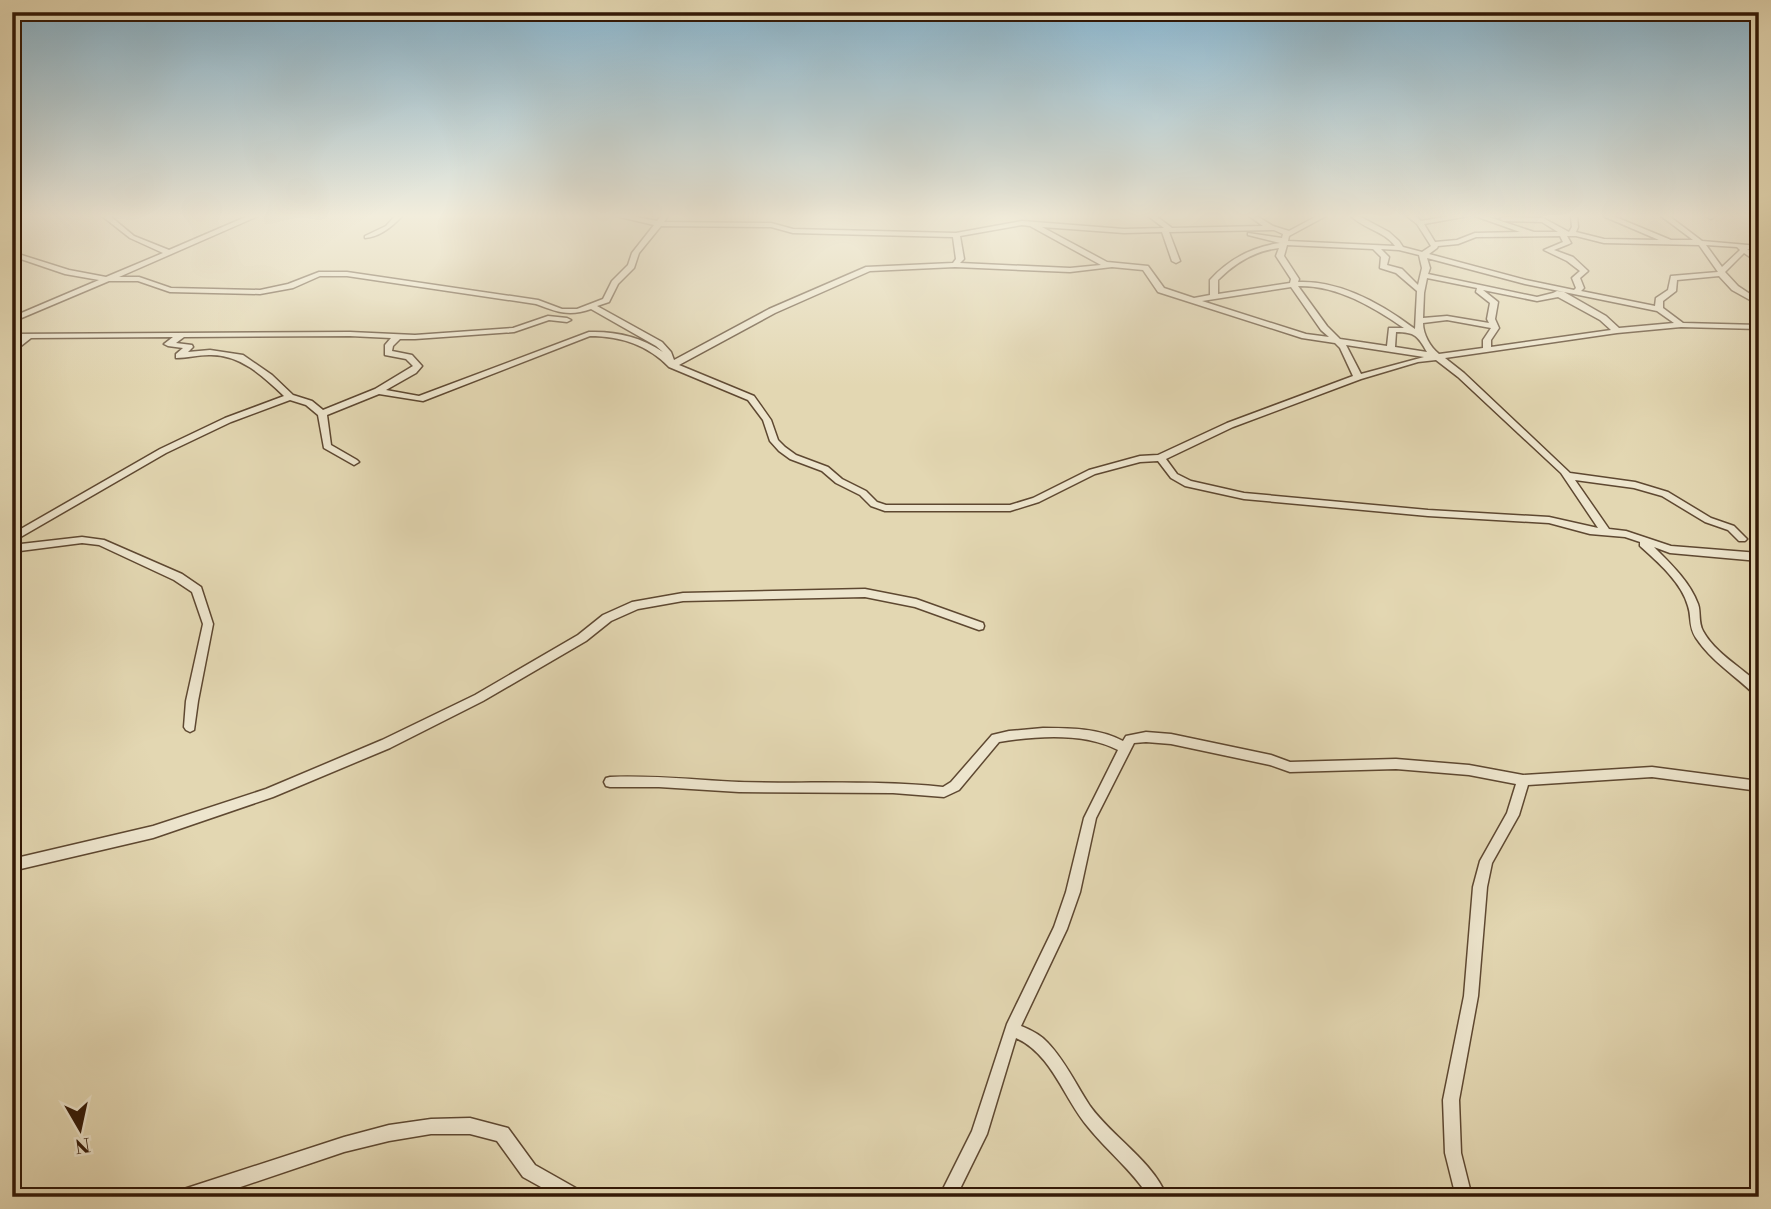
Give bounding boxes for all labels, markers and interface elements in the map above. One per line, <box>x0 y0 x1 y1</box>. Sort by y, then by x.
north arrow <box>46 1094 116 1164</box>
text: N <box>73 1132 92 1158</box>

